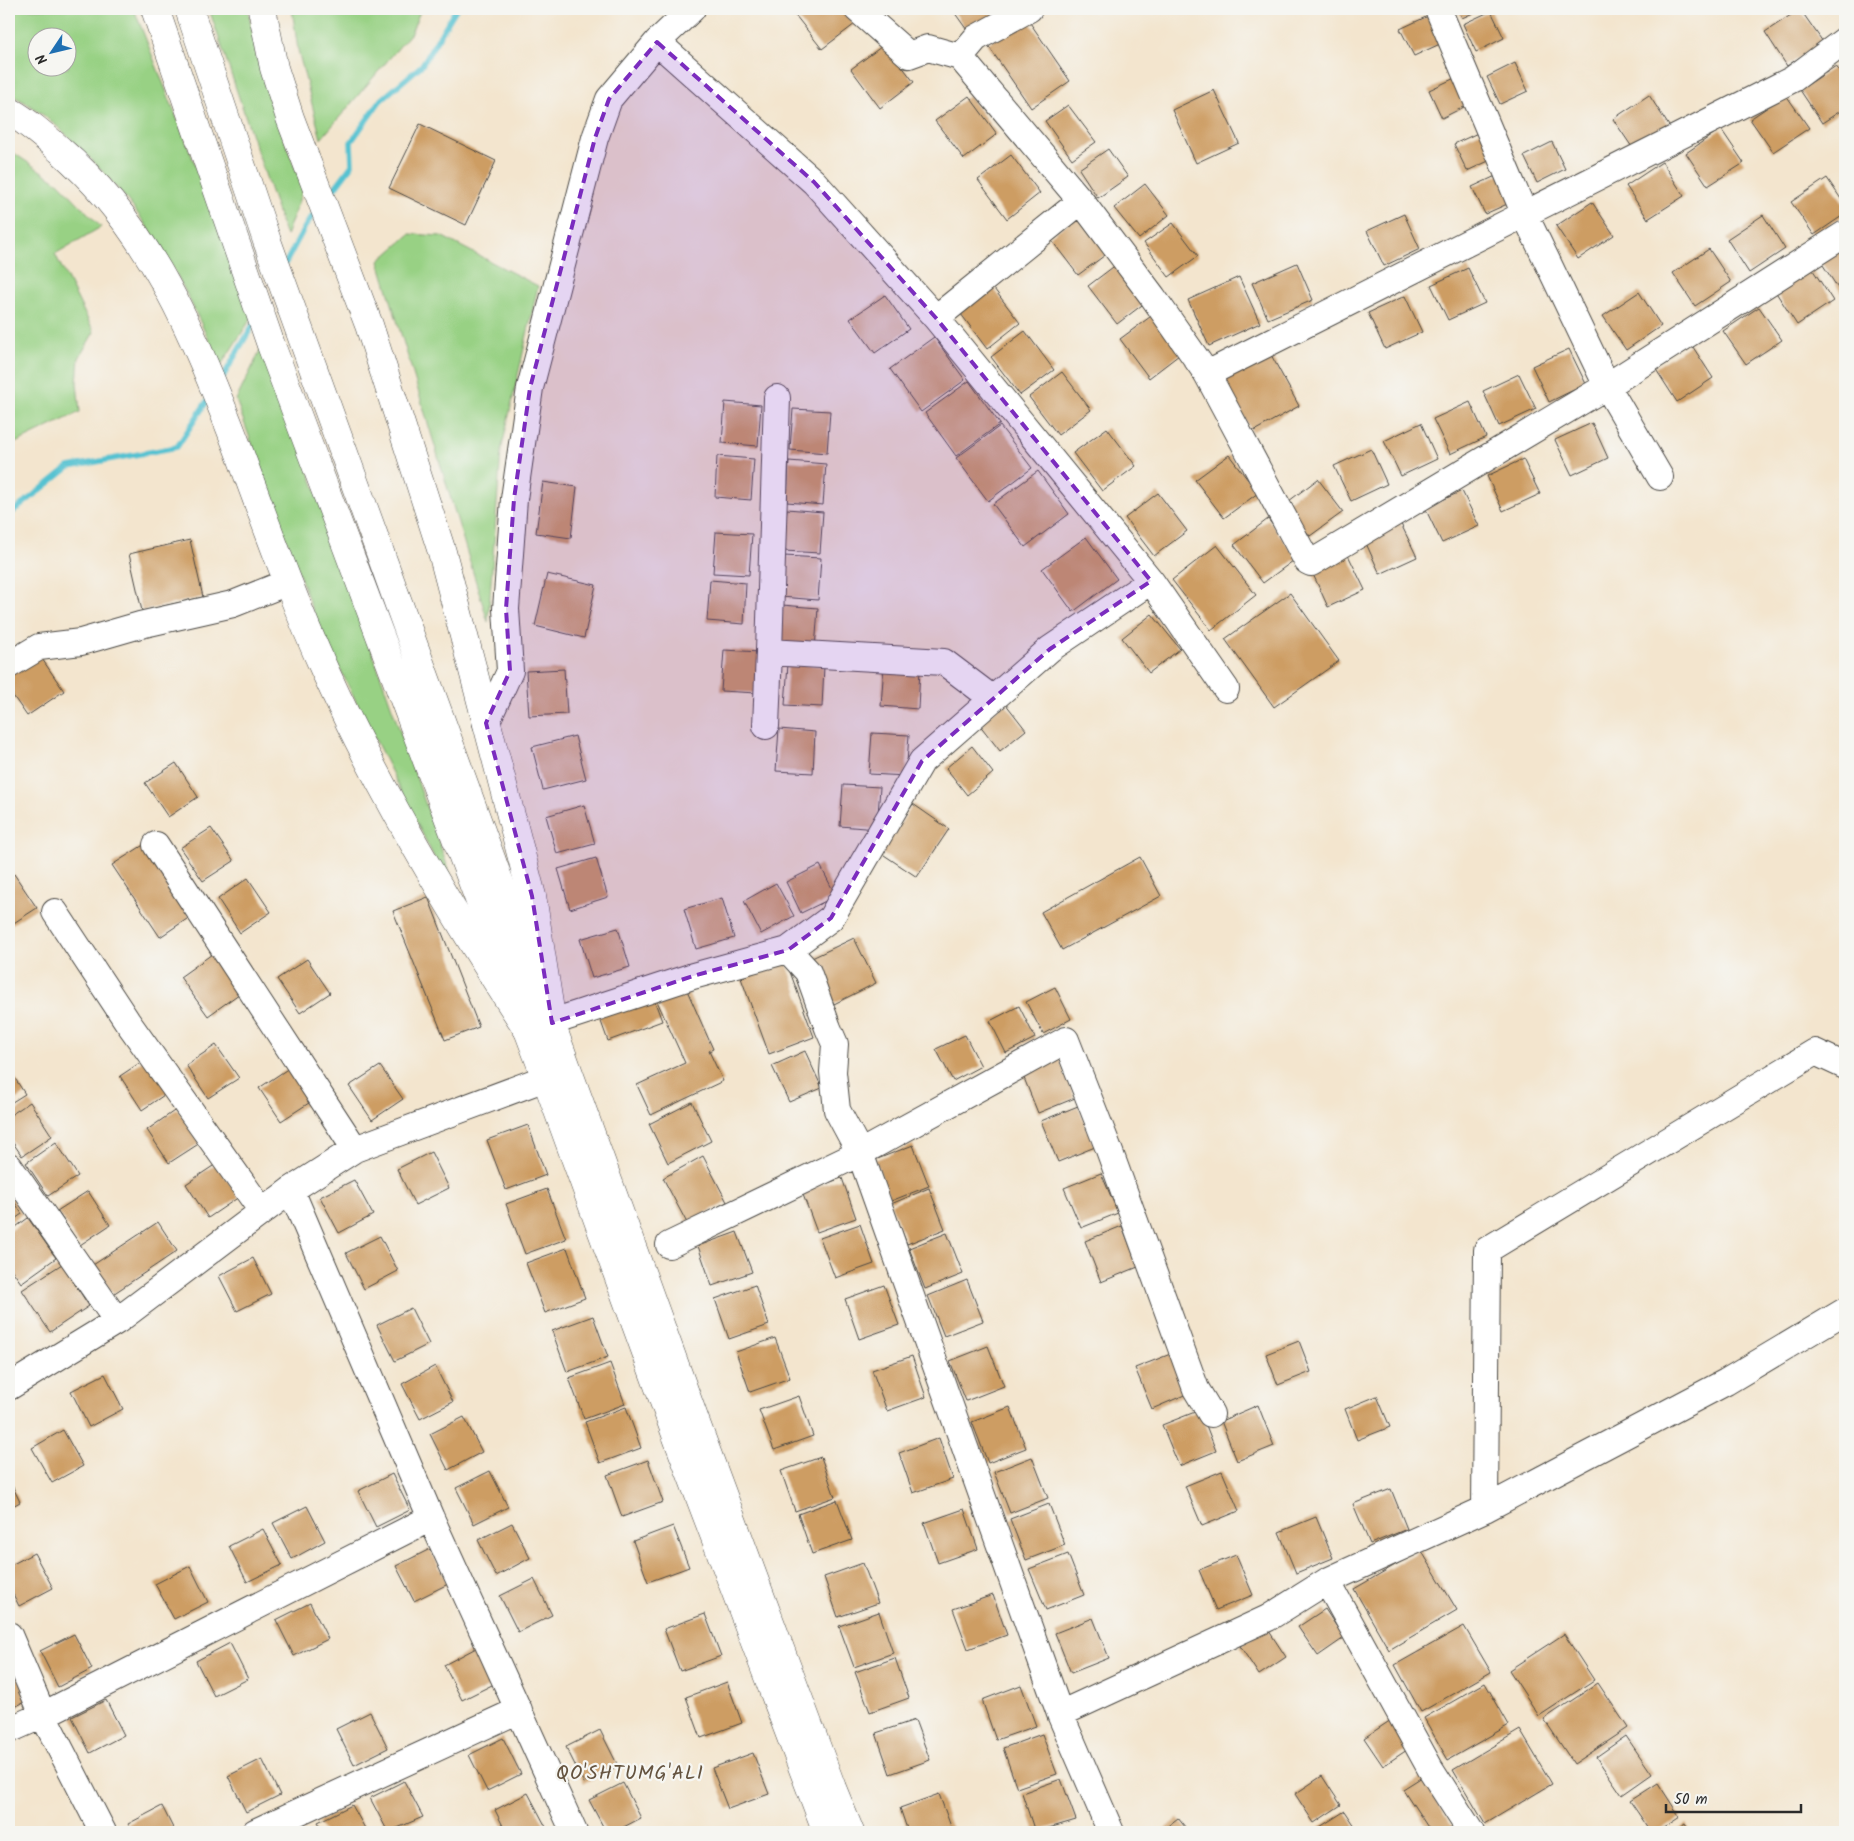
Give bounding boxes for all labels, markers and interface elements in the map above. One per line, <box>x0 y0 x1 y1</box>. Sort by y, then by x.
north arrow <box>28 28 78 78</box>
text: N <box>31 49 54 69</box>
district label: QO'SHTUMG'ALI <box>556 1758 704 1790</box>
scale bar <box>1666 1781 1802 1813</box>
text: 50 m <box>1674 1788 1708 1812</box>

